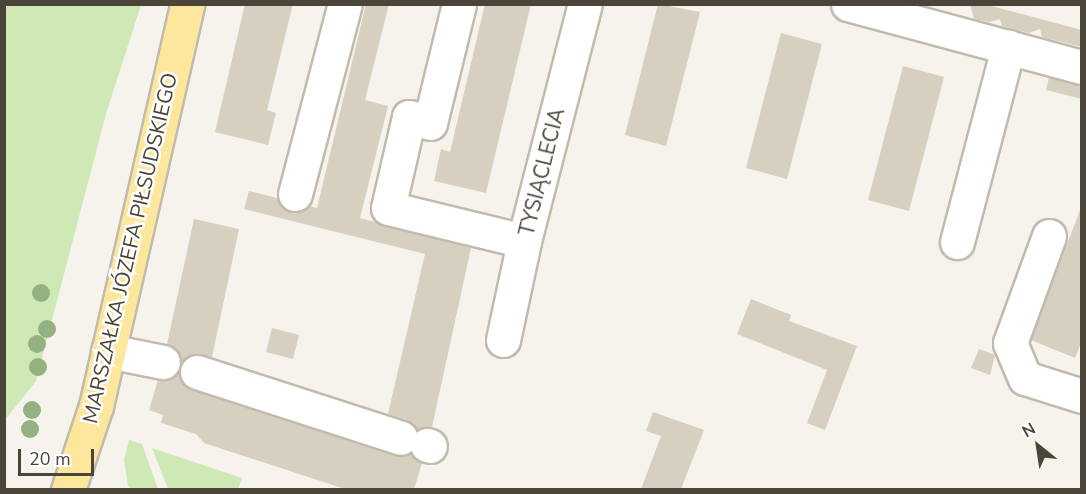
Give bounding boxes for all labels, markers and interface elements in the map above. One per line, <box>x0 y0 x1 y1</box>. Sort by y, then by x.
street label: MARSZAŁKA JÓZEFA PIŁSUDSKIEGO <box>77 70 183 426</box>
street label: TYSIĄCLECIA <box>514 106 570 238</box>
north arrow <box>1008 416 1068 476</box>
text: N <box>1018 418 1040 443</box>
scale bar <box>21 437 98 475</box>
text: 20 m <box>29 447 71 471</box>

